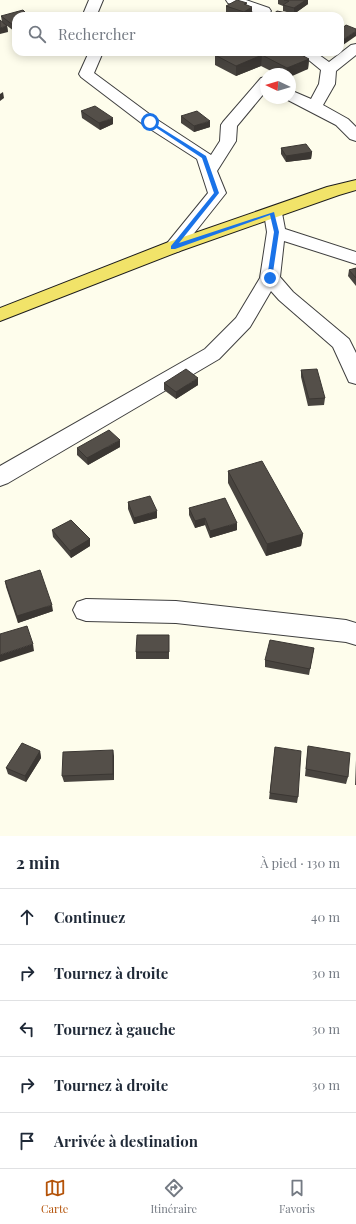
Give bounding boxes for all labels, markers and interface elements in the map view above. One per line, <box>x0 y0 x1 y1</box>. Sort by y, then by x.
search box <box>12 12 344 56</box>
icon: search <box>26 23 48 45</box>
text: Rechercher <box>58 24 136 44</box>
north arrow <box>260 68 296 104</box>
route start <box>141 113 159 131</box>
route end <box>261 269 279 287</box>
text: 2 min <box>16 851 60 873</box>
text: À pied · 130 m <box>260 854 340 871</box>
icon: ahead <box>16 906 38 928</box>
text: Continuez <box>54 907 125 927</box>
text: 40 m <box>311 908 340 925</box>
icon: right <box>16 962 38 984</box>
text: Tournez à droite <box>54 963 168 983</box>
text: 30 m <box>312 964 340 981</box>
icon: left <box>16 1018 38 1040</box>
text: Tournez à gauche <box>54 1019 176 1039</box>
text: 30 m <box>312 1020 340 1037</box>
icon: right <box>16 1074 38 1096</box>
text: Tournez à droite <box>54 1075 168 1095</box>
text: 30 m <box>312 1076 340 1093</box>
icon: arrive <box>16 1130 38 1152</box>
text: Arrivée à destination <box>54 1131 198 1151</box>
tab: Carte <box>41 1177 68 1216</box>
tab: Itinéraire <box>150 1177 197 1216</box>
tab: Favoris <box>279 1177 315 1216</box>

